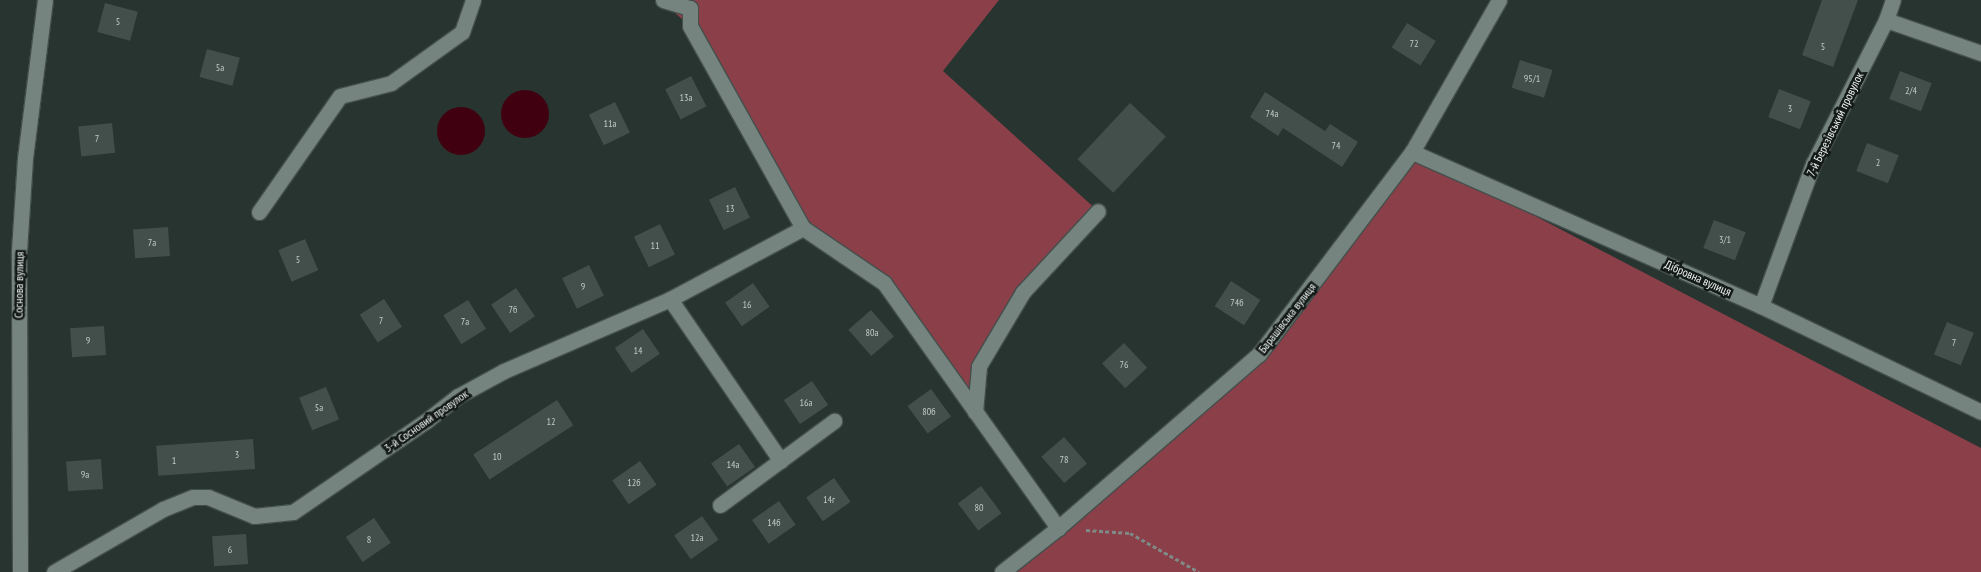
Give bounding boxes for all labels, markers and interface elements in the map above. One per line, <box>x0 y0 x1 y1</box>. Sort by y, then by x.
house number: 5 <box>116 16 120 28</box>
house number: 72 <box>1410 38 1418 50</box>
house number: 5 <box>1821 41 1825 53</box>
house number: 5а <box>216 62 224 74</box>
street label: 7-й Березівський провулок <box>1803 70 1867 178</box>
house number: 95/1 <box>1524 73 1540 85</box>
house number: 2/4 <box>1905 85 1917 97</box>
house number: 13а <box>680 92 692 104</box>
house number: 3 <box>1788 103 1792 115</box>
house number: 74а <box>1266 108 1278 120</box>
house number: 11а <box>604 118 616 130</box>
house number: 7 <box>95 133 99 145</box>
house number: 74 <box>1332 140 1340 152</box>
house number: 2 <box>1876 157 1880 169</box>
house number: 13 <box>726 203 734 215</box>
house number: 3/1 <box>1719 234 1731 246</box>
house number: 7а <box>148 237 156 249</box>
house number: 11 <box>651 240 659 252</box>
street label: Соснова вулиця <box>11 252 27 318</box>
house number: 5 <box>296 254 300 266</box>
street label: Дібровна вулиця <box>1662 257 1734 299</box>
street label: Барашівська вулиця <box>1255 280 1319 356</box>
house number: 9 <box>581 281 585 293</box>
house number: 74б <box>1230 297 1244 309</box>
house number: 16 <box>743 299 751 311</box>
house number: 7б <box>509 304 517 316</box>
house number: 7 <box>379 315 383 327</box>
house number: 7а <box>461 316 469 328</box>
house number: 80а <box>866 327 878 339</box>
house number: 9 <box>86 335 90 347</box>
house number: 7 <box>1952 337 1956 349</box>
house number: 14 <box>634 345 642 357</box>
house number: 76 <box>1120 359 1128 371</box>
street label: 3-й Сосновий провулок <box>381 387 471 455</box>
house number: 16а <box>800 397 812 409</box>
house number: 5а <box>315 402 323 414</box>
house number: 80б <box>922 406 936 418</box>
house number: 12 <box>547 416 555 428</box>
house number: 3 <box>235 449 239 461</box>
house number: 10 <box>493 451 501 463</box>
house number: 78 <box>1060 454 1068 466</box>
house number: 1 <box>172 455 176 467</box>
house number: 14а <box>727 459 739 471</box>
house number: 9а <box>81 469 89 481</box>
house number: 12б <box>627 477 641 489</box>
house number: 14г <box>823 494 835 506</box>
house number: 80 <box>975 502 983 514</box>
house number: 14б <box>767 517 781 529</box>
house number: 12а <box>691 532 703 544</box>
house number: 8 <box>367 534 371 546</box>
house number: 6 <box>228 544 232 556</box>

